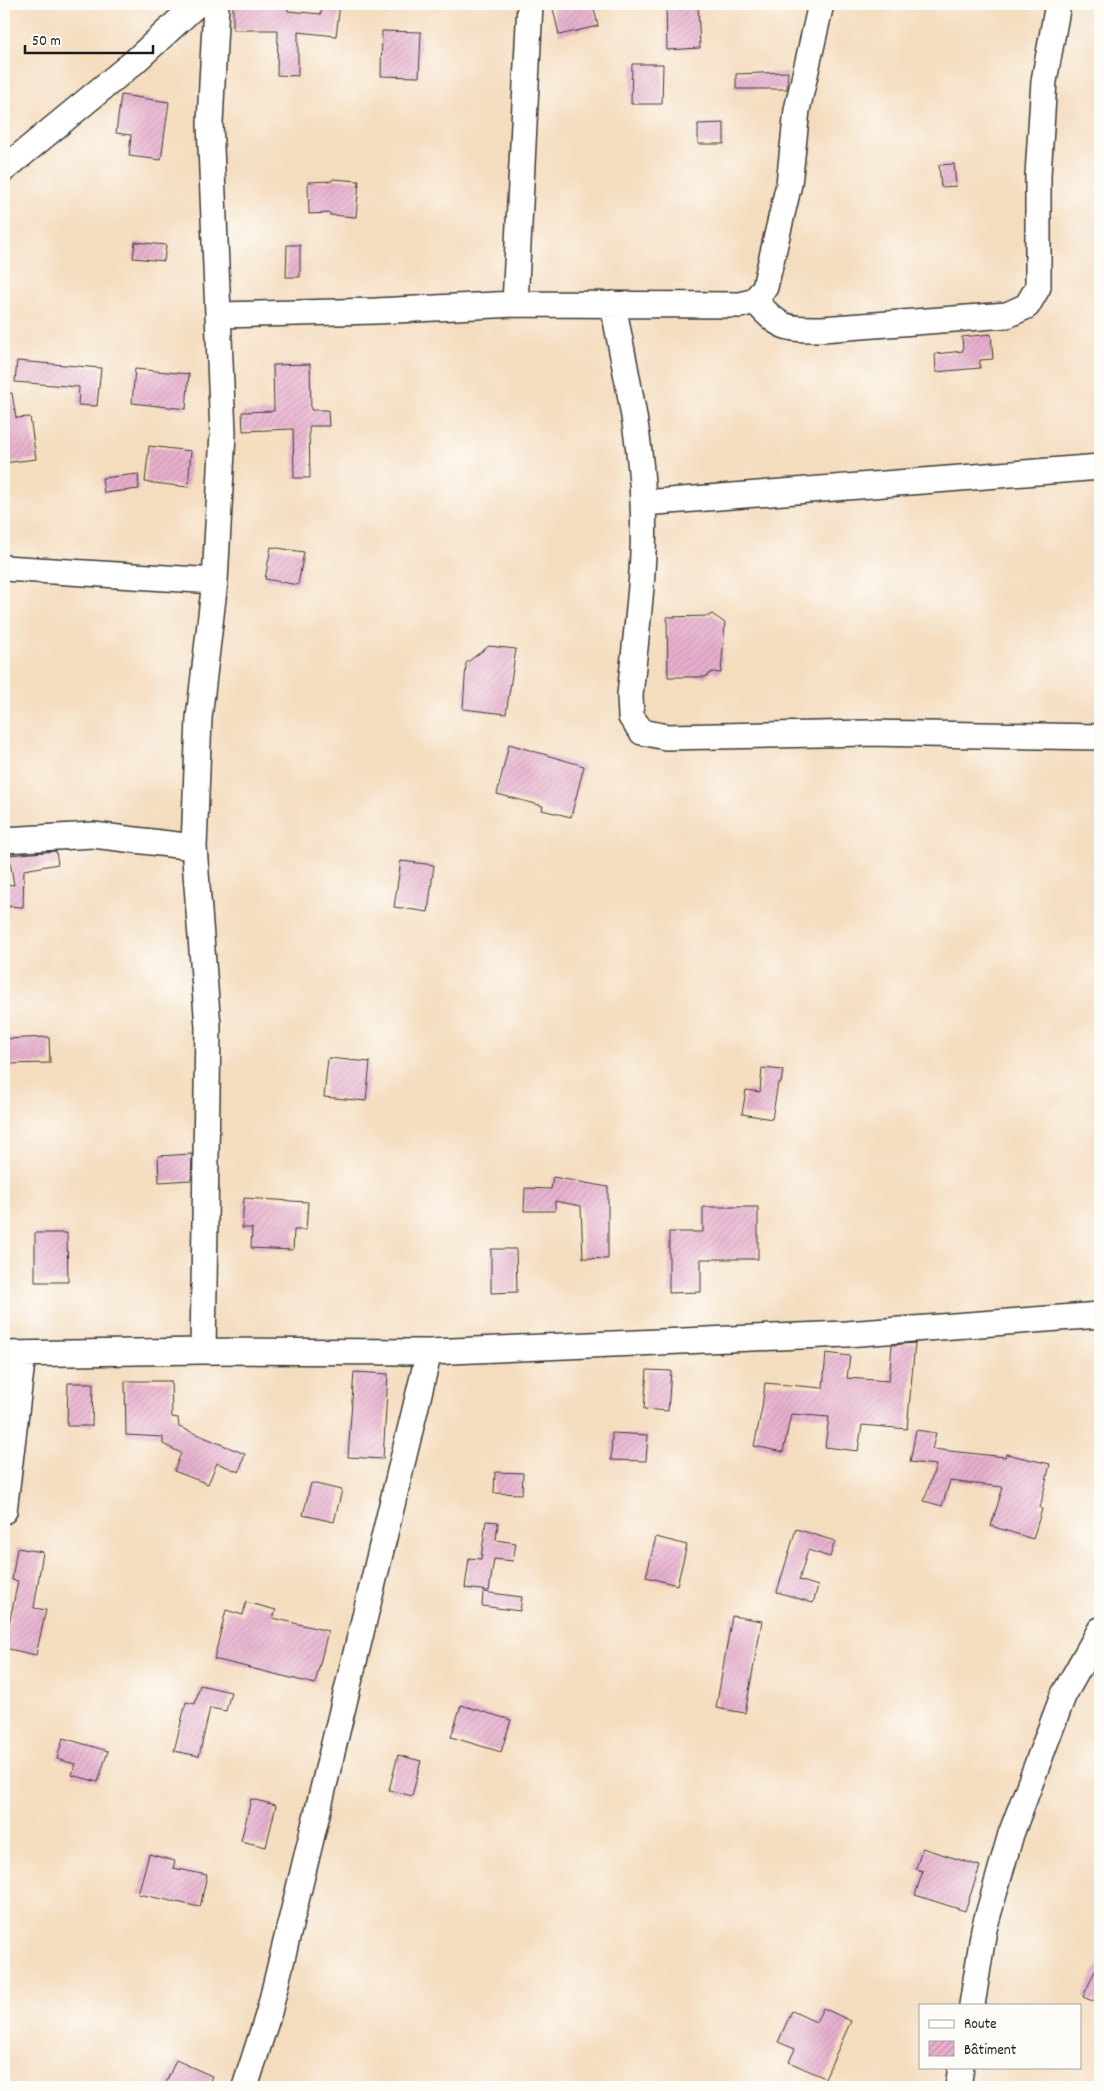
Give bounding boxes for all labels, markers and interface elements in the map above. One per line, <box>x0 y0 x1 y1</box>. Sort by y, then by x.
scale bar <box>25 22 152 54</box>
text: 50 m <box>32 31 61 53</box>
legend <box>919 2004 1082 2068</box>
text: Route <box>964 2014 997 2036</box>
text: Bâtiment <box>964 2040 1017 2062</box>

